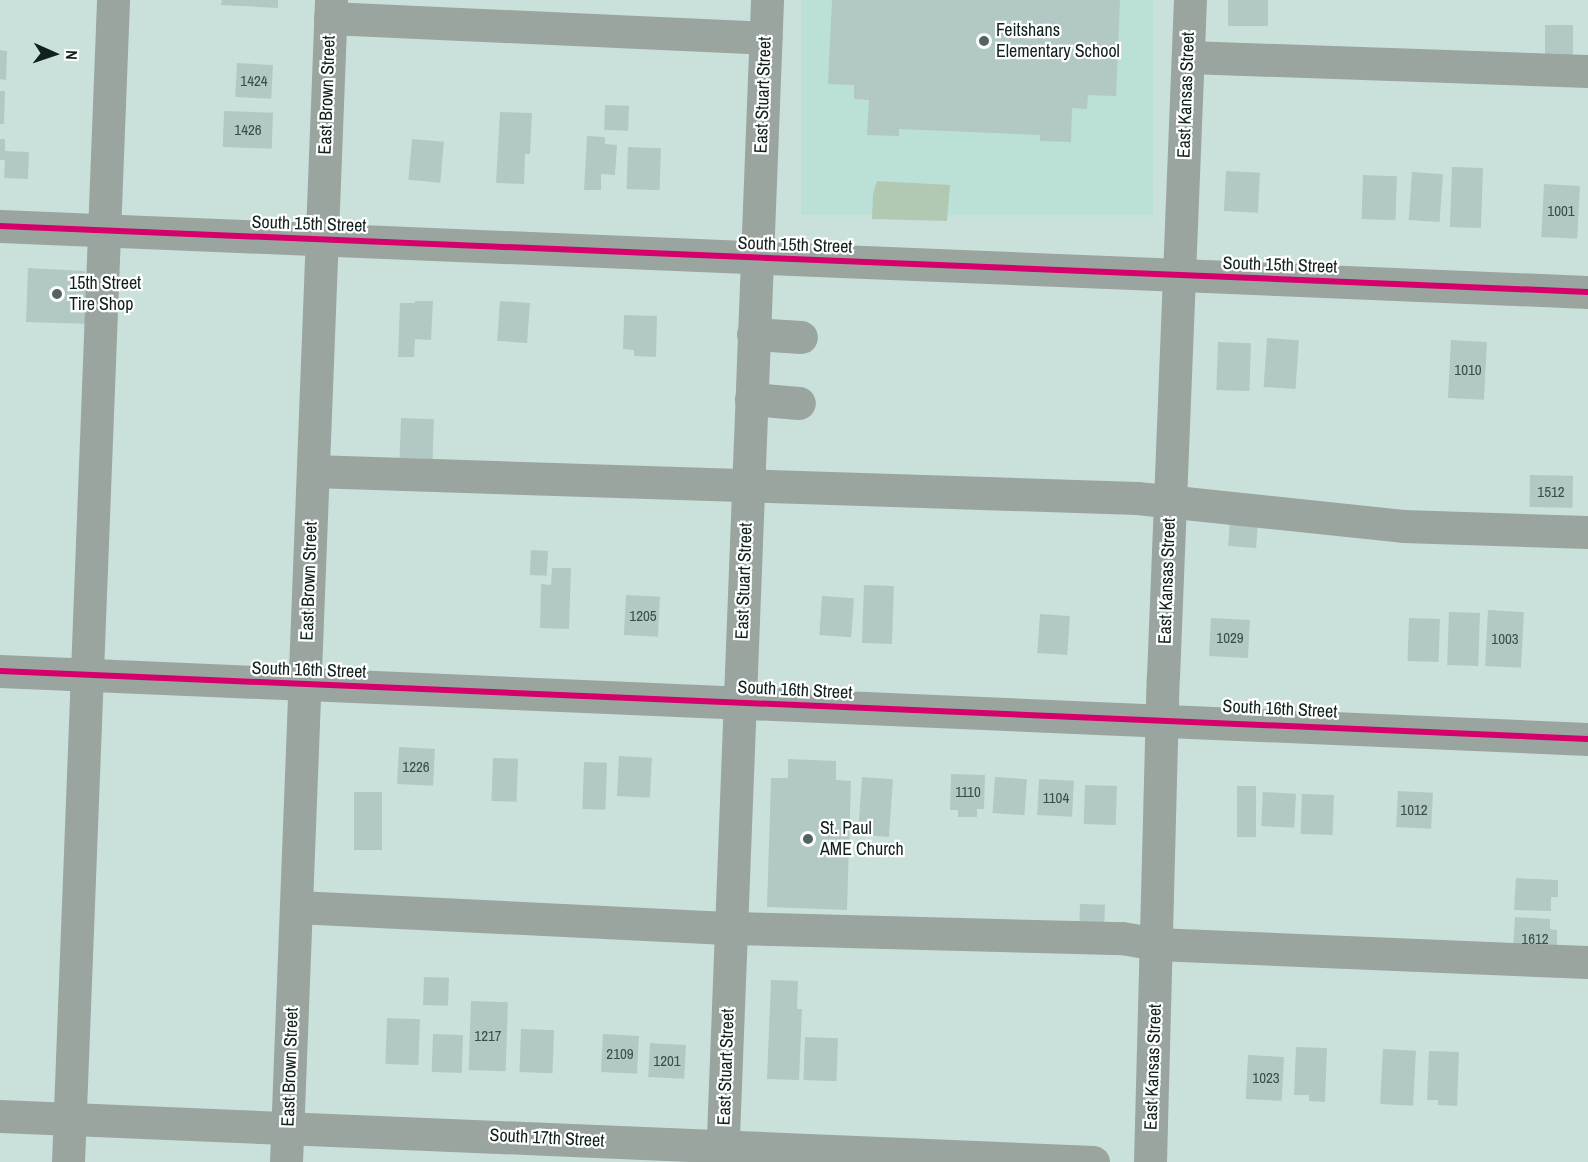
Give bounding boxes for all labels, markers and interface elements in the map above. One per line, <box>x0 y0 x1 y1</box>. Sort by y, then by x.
place label: Feitshans Elementary School <box>996 20 1120 63</box>
north arrow <box>24 24 84 84</box>
street label: East Kansas Street <box>1173 31 1199 159</box>
marker: Feitshans Elementary School <box>977 34 991 48</box>
street label: East Brown Street <box>314 35 340 155</box>
street label: East Stuart Street <box>750 36 776 154</box>
text: N <box>61 50 83 60</box>
house number: 1424 <box>240 72 268 90</box>
house number: 1426 <box>234 121 262 139</box>
house number: 1001 <box>1547 202 1575 220</box>
street label: South 15th Street <box>251 211 367 237</box>
street label: South 15th Street <box>737 232 853 258</box>
street label: South 15th Street <box>1222 252 1338 278</box>
place label: 15th Street Tire Shop <box>69 273 141 316</box>
marker: 15th Street Tire Shop <box>50 287 64 301</box>
house number: 1010 <box>1454 361 1482 379</box>
house number: 1512 <box>1537 483 1565 501</box>
street label: East Kansas Street <box>1154 517 1180 645</box>
street label: East Brown Street <box>296 521 322 641</box>
street label: East Stuart Street <box>731 522 757 640</box>
house number: 1205 <box>629 607 657 625</box>
house number: 1029 <box>1216 629 1244 647</box>
house number: 1003 <box>1491 630 1519 648</box>
street label: South 16th Street <box>251 657 367 683</box>
street label: South 16th Street <box>737 676 853 704</box>
street label: South 16th Street <box>1222 695 1338 723</box>
house number: 1226 <box>402 758 430 776</box>
house number: 1110 <box>955 783 981 801</box>
house number: 1104 <box>1043 789 1069 807</box>
house number: 1012 <box>1400 801 1428 819</box>
place label: St. Paul AME Church <box>820 818 904 860</box>
marker: St. Paul AME Church <box>801 832 815 846</box>
house number: 1612 <box>1521 930 1549 948</box>
street label: East Kansas Street <box>1140 1003 1166 1131</box>
street label: East Brown Street <box>277 1007 303 1127</box>
street label: East Stuart Street <box>713 1008 739 1126</box>
house number: 1217 <box>474 1027 502 1045</box>
house number: 2109 <box>606 1045 634 1063</box>
house number: 1201 <box>653 1052 681 1070</box>
house number: 1023 <box>1252 1069 1280 1087</box>
street label: South 17th Street <box>489 1124 605 1152</box>

